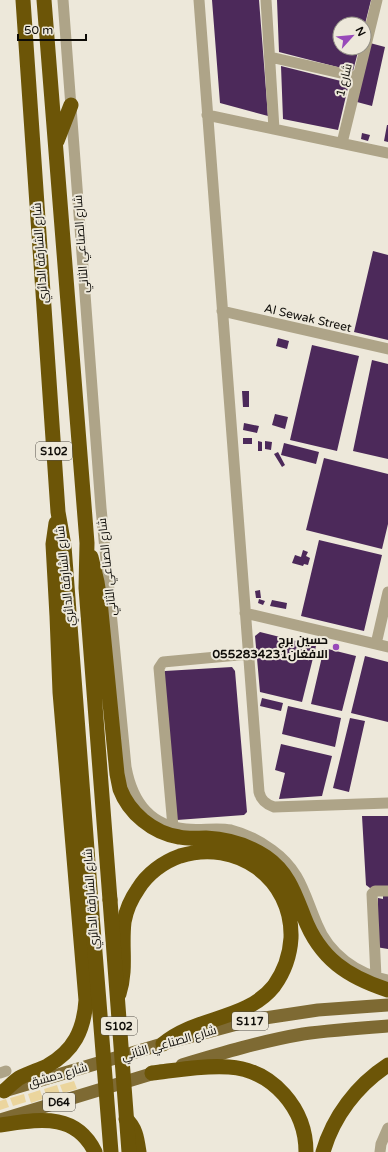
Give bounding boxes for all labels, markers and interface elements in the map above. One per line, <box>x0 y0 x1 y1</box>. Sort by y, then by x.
scale bar <box>18 16 86 42</box>
north arrow <box>332 16 372 56</box>
text: 50 m <box>24 23 53 37</box>
text: N <box>353 25 368 39</box>
street label: شارع 1 <box>333 62 356 98</box>
street label: شارع الصناعي الثاني <box>71 194 94 294</box>
street label: شارع الشارقة الدائري <box>29 202 53 304</box>
street label: Al Sewak Street <box>263 301 353 335</box>
road number: S102 <box>36 442 72 460</box>
street label: شارع الصناعي الثاني <box>95 517 122 617</box>
street label: شارع الشارقة الدائري <box>53 525 80 627</box>
place label: حسين برج الافغان0552834231 <box>213 633 328 662</box>
marker: حسين برج الافغان0552834231 <box>331 642 341 652</box>
street label: شارع الشارقة الدائري <box>80 848 104 950</box>
road number: S117 <box>232 1012 268 1030</box>
road number: S102 <box>101 1017 137 1035</box>
street label: شارع الصناعي الثاني <box>120 1023 219 1066</box>
street label: شارع دمشق <box>27 1060 90 1091</box>
road number: D64 <box>43 1093 75 1111</box>

